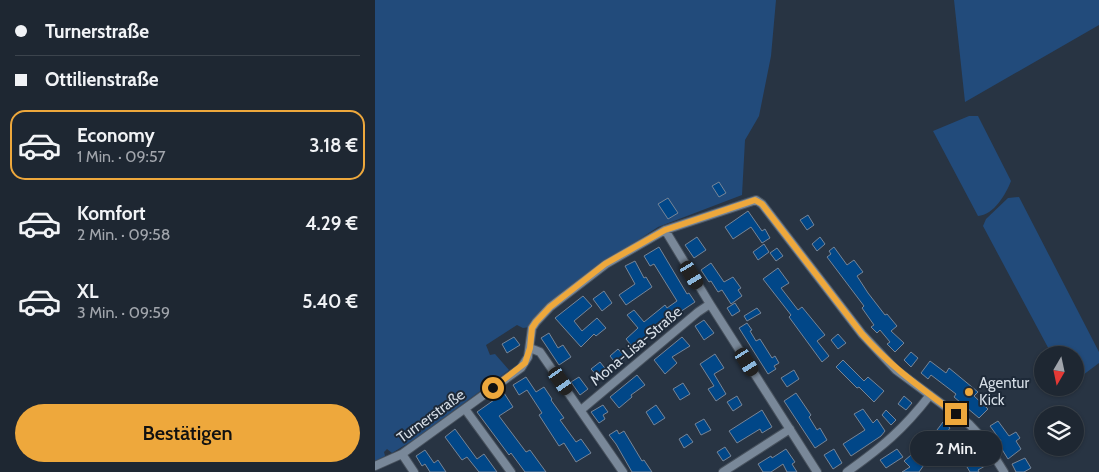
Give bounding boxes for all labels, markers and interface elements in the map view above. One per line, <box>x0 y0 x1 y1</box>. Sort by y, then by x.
text: Turnerstraße <box>45 20 149 43</box>
text: Ottilienstraße <box>45 68 159 91</box>
icon: car <box>17 123 62 168</box>
text: Economy <box>77 124 155 147</box>
text: 3.18 € <box>309 134 358 157</box>
text: 1 Min. · 09:57 <box>77 147 166 166</box>
icon: car <box>17 201 62 246</box>
text: Komfort <box>77 202 146 225</box>
text: 4.29 € <box>305 212 358 235</box>
text: 2 Min. · 09:58 <box>77 225 170 244</box>
car <box>677 258 706 292</box>
icon: car <box>17 279 62 324</box>
text: XL <box>77 280 98 303</box>
text: 5.40 € <box>302 290 358 313</box>
street label: Mona-Lisa-Straße <box>586 302 686 390</box>
text: 3 Min. · 09:59 <box>77 303 170 322</box>
car <box>732 345 761 379</box>
north arrow <box>1034 346 1084 396</box>
map controls <box>1034 346 1084 456</box>
car <box>546 364 575 398</box>
place label: Agentur Kick <box>979 374 1029 409</box>
route start <box>482 377 504 399</box>
street label: Turnerstraße <box>394 385 469 447</box>
marker: Agentur Kick <box>963 386 975 398</box>
route end <box>945 403 967 425</box>
button: Bestätigen <box>15 404 360 462</box>
button: layers <box>1034 406 1084 456</box>
callout: 2 Min. <box>910 432 1002 466</box>
text: 2 Min. <box>935 439 977 458</box>

